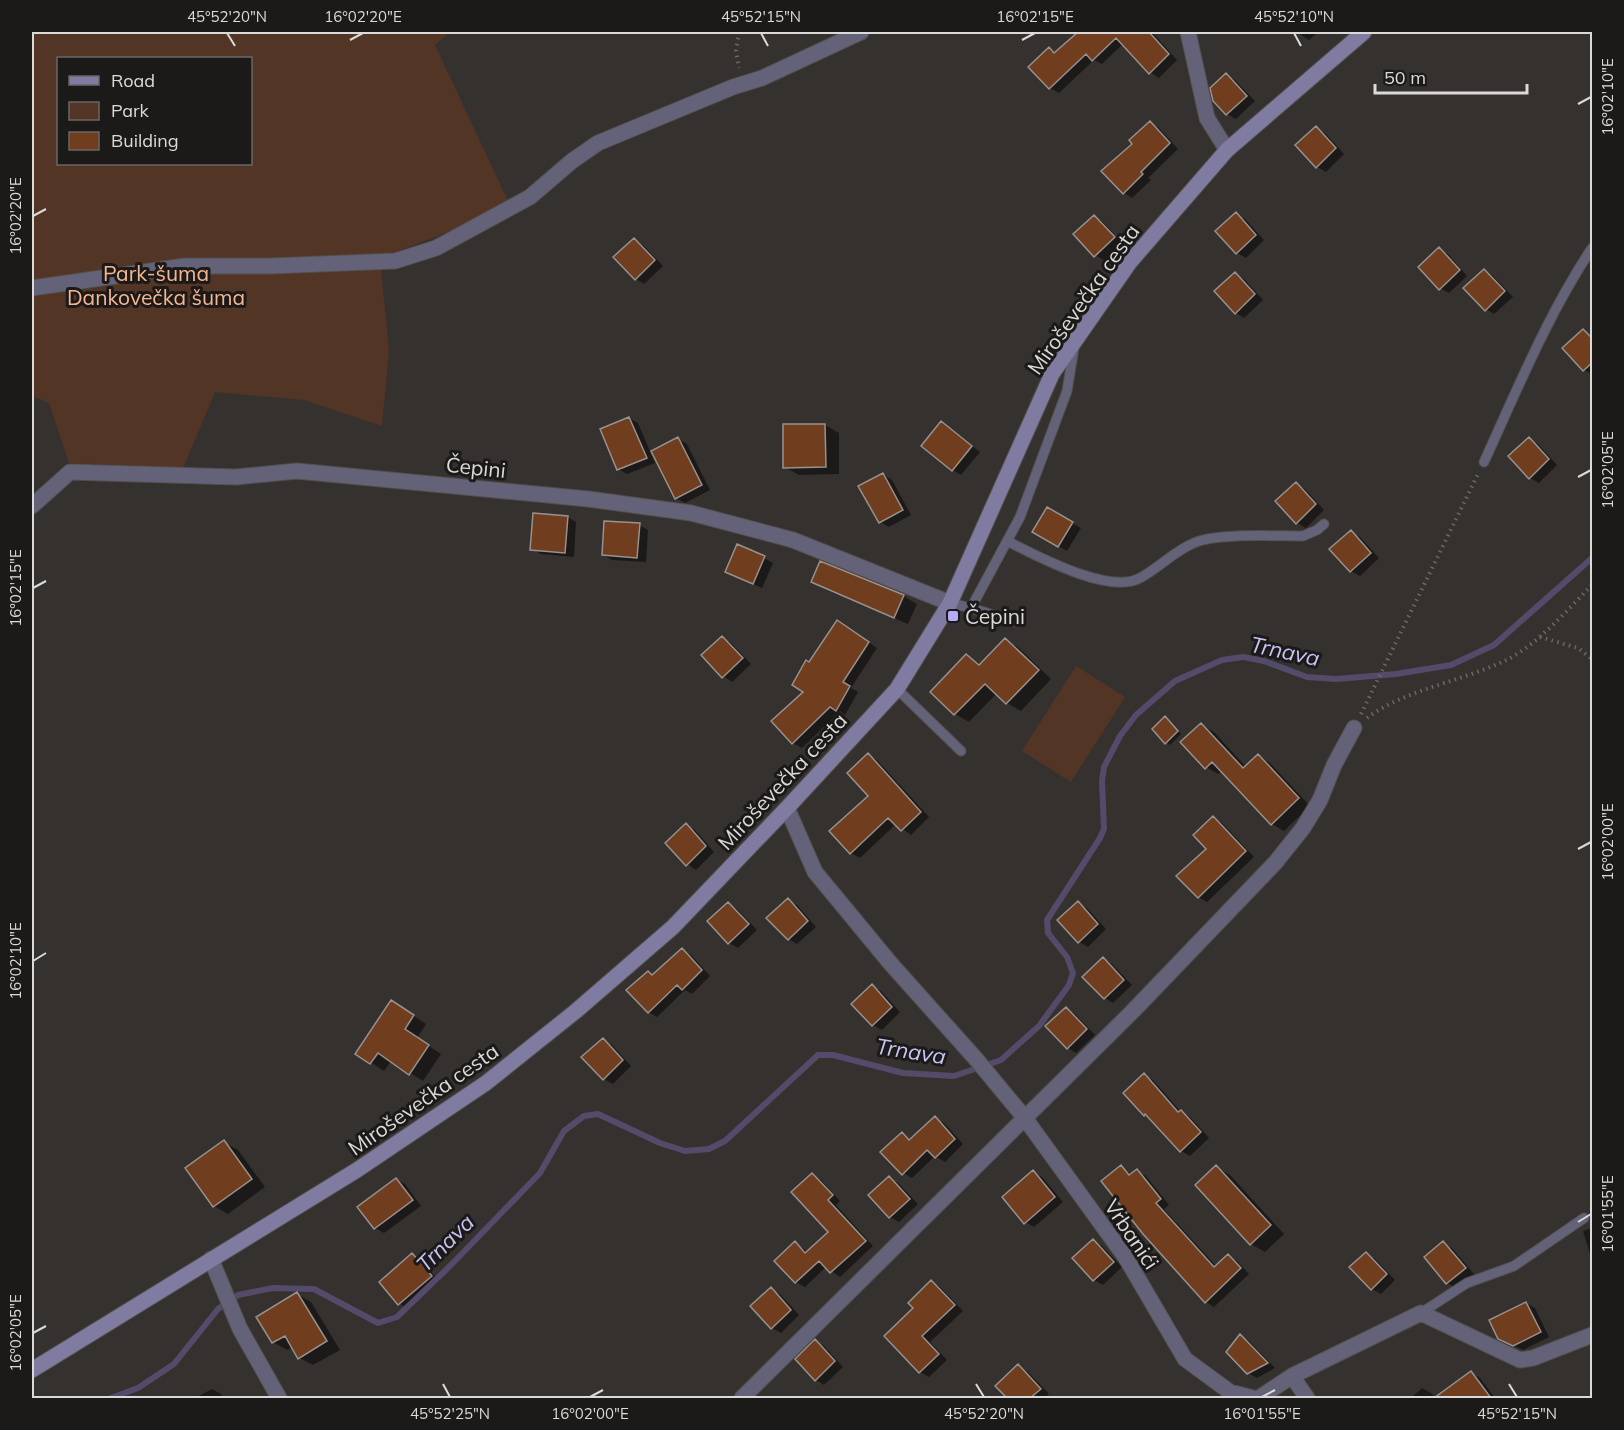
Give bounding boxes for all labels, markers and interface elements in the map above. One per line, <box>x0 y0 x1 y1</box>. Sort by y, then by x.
text: 45°52'20"N <box>187 7 267 26</box>
text: 16°02'20"E <box>324 7 402 26</box>
text: 45°52'15"N <box>721 7 801 26</box>
text: 16°02'15"E <box>996 7 1074 26</box>
text: 45°52'10"N <box>1254 7 1334 26</box>
legend <box>57 57 252 165</box>
scale bar <box>1375 57 1526 95</box>
text: 16°02'10"E <box>1598 58 1617 136</box>
text: 50 m <box>1384 66 1426 89</box>
text: Road <box>111 69 155 92</box>
text: Park <box>111 99 150 122</box>
text: Building <box>111 129 179 152</box>
text: 16°02'20"E <box>6 177 25 255</box>
street label: Miroševečka cesta <box>1021 219 1145 379</box>
park label: Park-šuma Dankovečka šuma <box>67 260 245 310</box>
text: 16°02'05"E <box>1598 431 1617 509</box>
street label: Čepini <box>445 451 507 483</box>
text: 16°02'15"E <box>6 549 25 627</box>
place label: Čepini <box>965 603 1025 629</box>
marker: Čepini <box>946 609 960 623</box>
water label: Trnava <box>1248 630 1322 672</box>
street label: Miroševečka cesta <box>712 707 852 855</box>
text: 16°02'00"E <box>1598 803 1617 881</box>
text: 16°02'10"E <box>6 922 25 1000</box>
water label: Trnava <box>874 1032 948 1070</box>
street label: Miroševečka cesta <box>343 1037 503 1161</box>
text: 16°01'55"E <box>1598 1175 1617 1253</box>
street label: Vrbanići <box>1099 1194 1165 1274</box>
water label: Trnava <box>410 1208 480 1278</box>
text: 16°02'05"E <box>6 1294 25 1372</box>
text: 45°52'25"N <box>410 1404 490 1423</box>
text: 16°02'00"E <box>551 1404 629 1423</box>
text: 45°52'20"N <box>944 1404 1024 1423</box>
text: 16°01'55"E <box>1223 1404 1301 1423</box>
text: 45°52'15"N <box>1477 1404 1557 1423</box>

